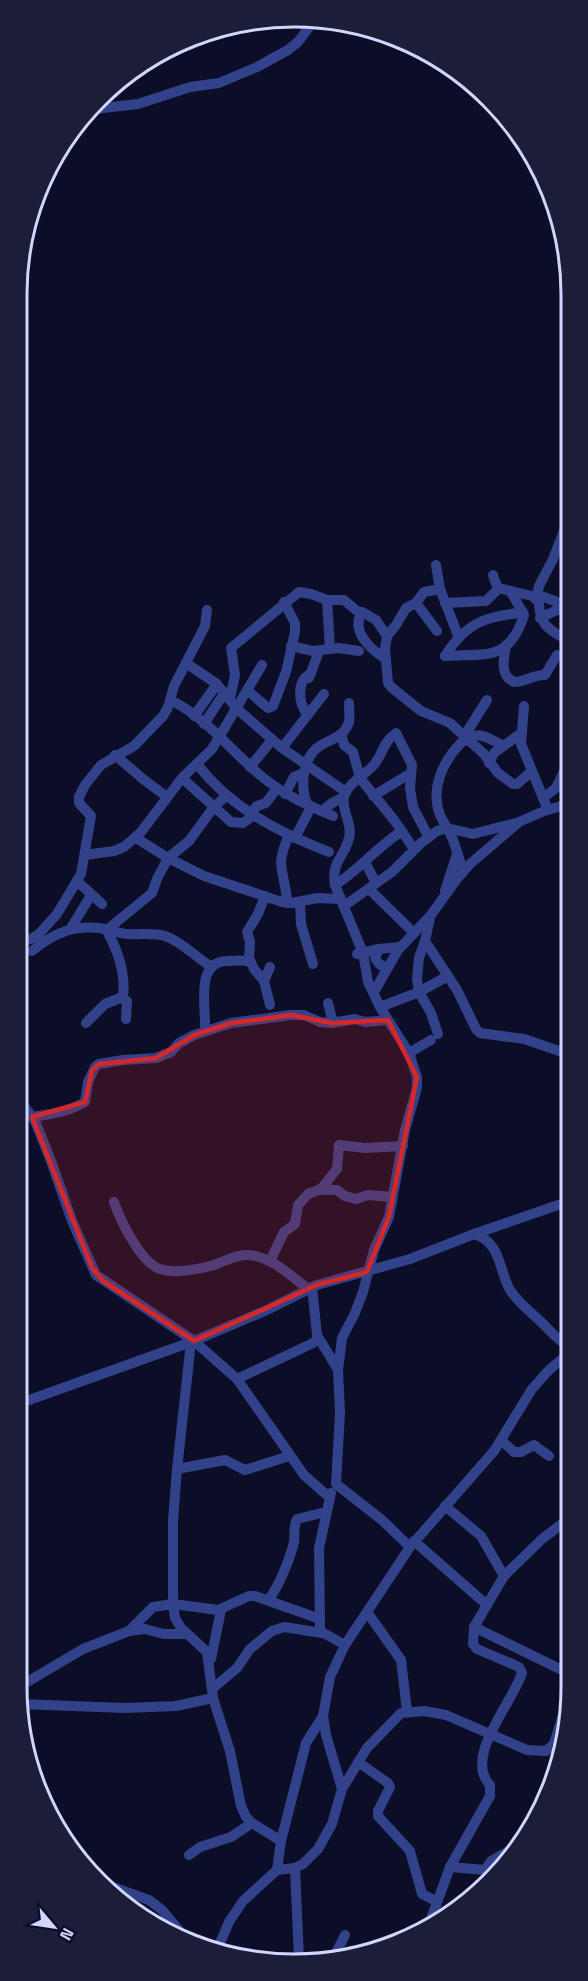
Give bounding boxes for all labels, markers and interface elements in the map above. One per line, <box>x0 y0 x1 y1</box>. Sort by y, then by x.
north arrow <box>24 1897 84 1957</box>
text: N <box>55 1924 78 1944</box>

